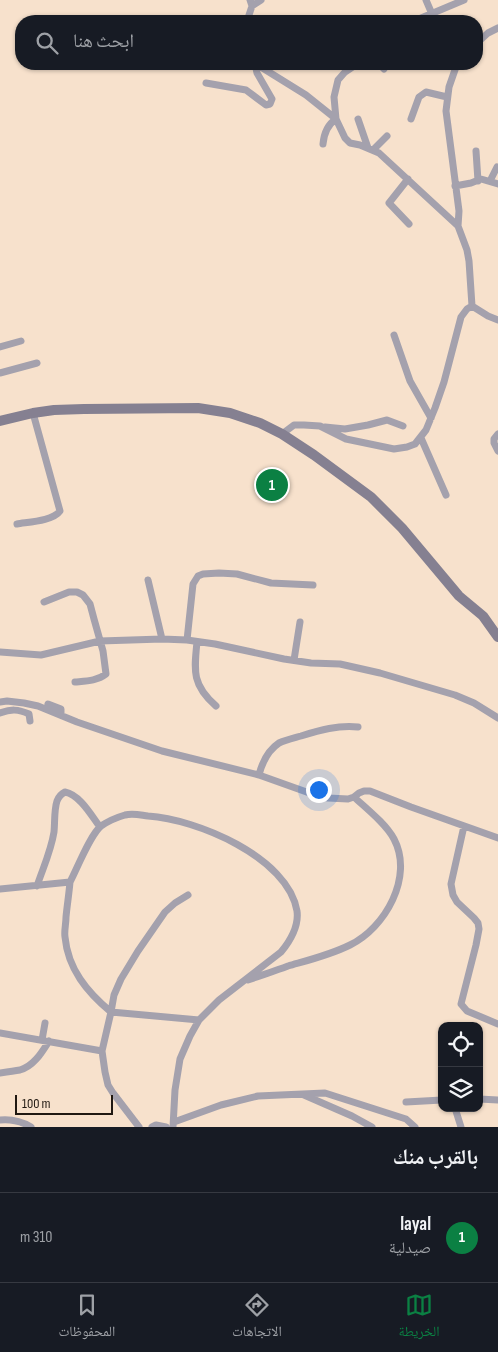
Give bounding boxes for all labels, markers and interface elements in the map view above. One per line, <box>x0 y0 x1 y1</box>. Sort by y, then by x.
search box <box>15 15 483 70</box>
icon: search <box>33 29 61 57</box>
text: ابحث هنا <box>73 30 134 53</box>
pin: 1 <box>256 466 288 504</box>
your location <box>306 777 332 803</box>
map controls <box>438 1022 483 1112</box>
button: locate <box>438 1022 483 1067</box>
button: layers <box>438 1067 483 1112</box>
scale bar <box>15 1092 112 1115</box>
text: 100 m <box>22 1095 51 1112</box>
text: بالقرب منك <box>393 1145 478 1170</box>
text: layal <box>400 1213 431 1236</box>
text: 310 m <box>20 1228 52 1247</box>
text: 1 <box>459 1228 465 1247</box>
text: صيدلية <box>389 1239 431 1258</box>
tab: المحفوظات <box>58 1291 115 1345</box>
tab: الاتجاهات <box>232 1291 282 1345</box>
tab: الخريطة <box>398 1291 440 1345</box>

